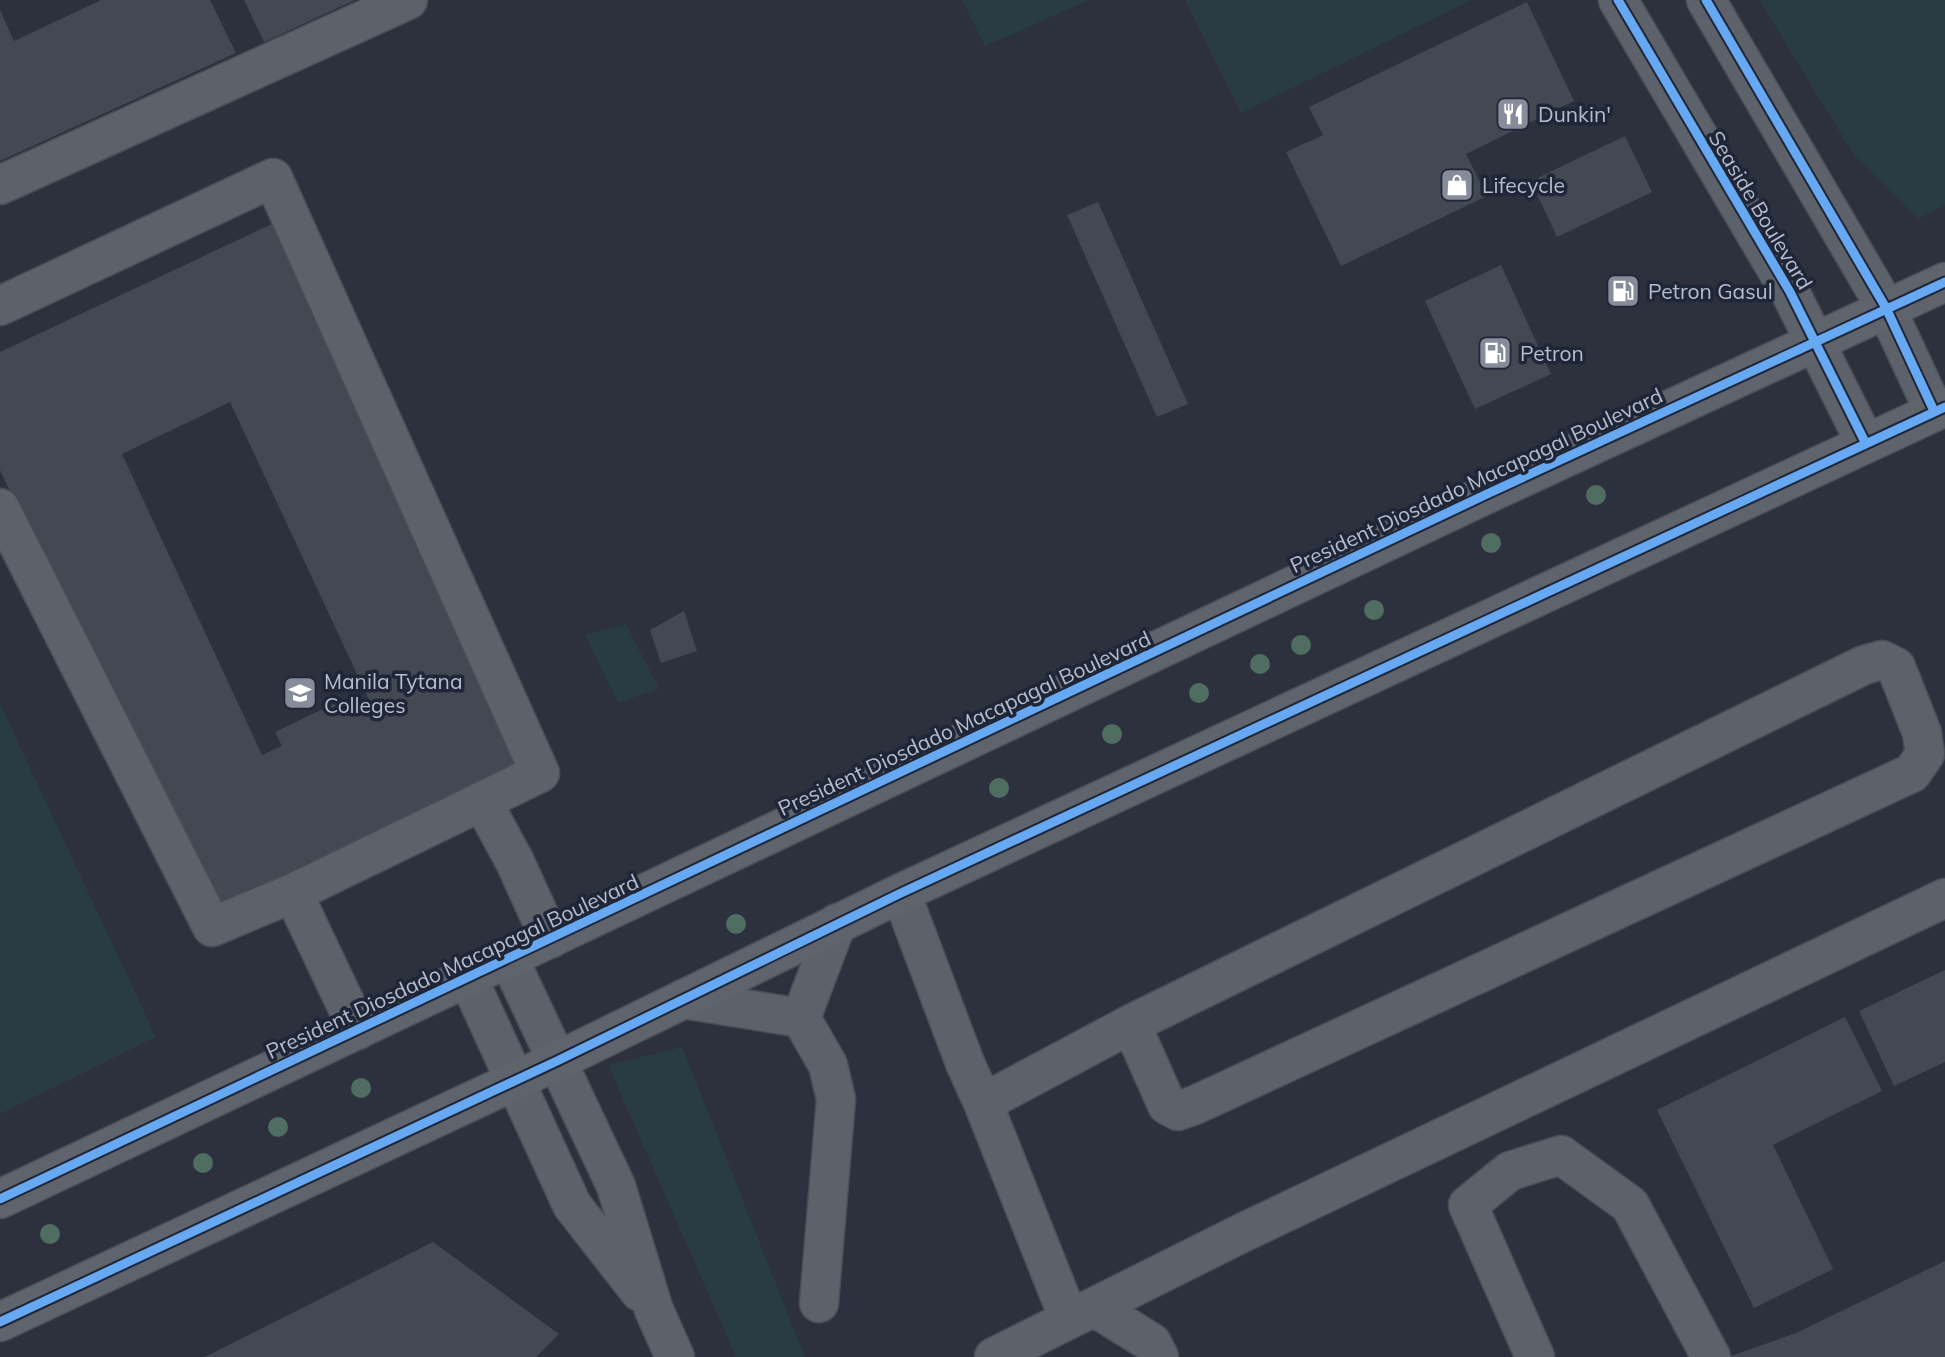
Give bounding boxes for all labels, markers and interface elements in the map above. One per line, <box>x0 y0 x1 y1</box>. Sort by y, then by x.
restaurant icon: Dunkin' <box>1494 95 1532 133</box>
place label: Dunkin' <box>1538 101 1611 127</box>
street label: Seaside Boulevard <box>1703 126 1819 294</box>
shop icon: Lifecycle <box>1438 166 1476 204</box>
place label: Lifecycle <box>1482 172 1565 198</box>
fuel station icon: Petron Gasul <box>1604 272 1642 310</box>
place label: Petron Gasul <box>1648 278 1773 304</box>
fuel station icon: Petron <box>1476 334 1514 372</box>
place label: Petron <box>1520 340 1584 366</box>
street label: President Diosdado Macapagal Boulevard <box>1286 382 1666 578</box>
street label: President Diosdado Macapagal Boulevard <box>774 625 1154 821</box>
place label: Manila Tytana Colleges <box>324 668 462 718</box>
school or university icon: Manila Tytana Colleges <box>281 674 319 712</box>
street label: President Diosdado Macapagal Boulevard <box>262 868 642 1064</box>

